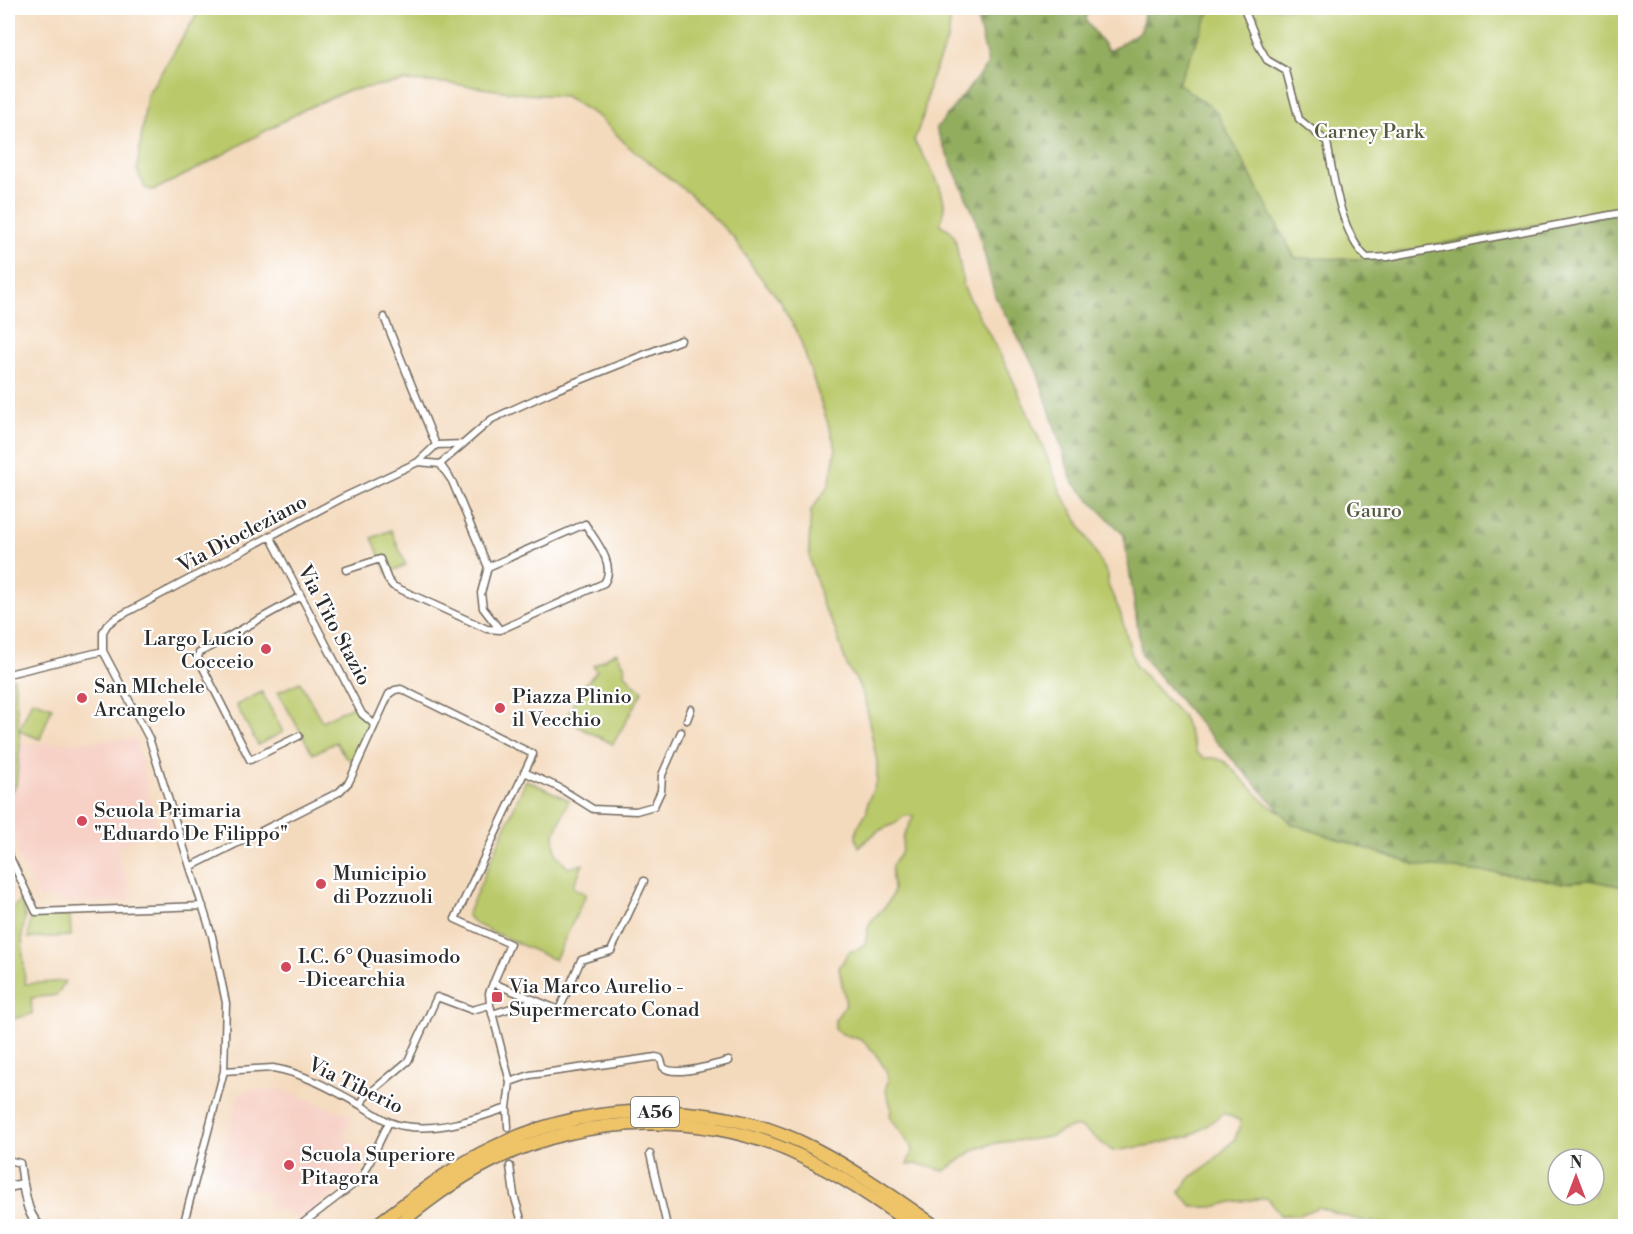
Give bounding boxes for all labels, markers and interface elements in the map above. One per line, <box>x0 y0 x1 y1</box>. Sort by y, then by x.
park label: Carney Park <box>1314 120 1426 145</box>
street label: Via Diocleziano <box>173 490 312 579</box>
park label: Gauro <box>1346 499 1402 524</box>
street label: Via Tito Stazio <box>291 560 376 690</box>
place label: Largo Lucio Cocceio <box>144 627 254 675</box>
marker: Largo Lucio Cocceio <box>259 642 273 656</box>
place label: San MIchele Arcangelo <box>93 675 205 723</box>
place label: Piazza Plinio il Vecchio <box>512 685 632 733</box>
marker: San MIchele Arcangelo <box>75 691 89 705</box>
marker: Piazza Plinio il Vecchio <box>493 701 507 715</box>
place label: Scuola Primaria "Eduardo De Filippo" <box>94 799 288 847</box>
marker: Scuola Primaria "Eduardo De Filippo" <box>75 814 89 828</box>
place label: Municipio di Pozzuoli <box>333 862 433 910</box>
marker: Municipio di Pozzuoli <box>314 877 328 891</box>
place label: I.C. 6° Quasimodo -Dicearchia <box>298 945 461 993</box>
marker: I.C. 6° Quasimodo -Dicearchia <box>279 960 293 974</box>
place label: Via Marco Aurelio - Supermercato Conad <box>508 975 700 1023</box>
marker: Via Marco Aurelio - Supermercato Conad <box>490 990 504 1004</box>
street label: Via Tiberio <box>303 1052 407 1120</box>
road number: A56 <box>631 1097 679 1127</box>
place label: Scuola Superiore Pitagora <box>301 1143 455 1191</box>
north arrow <box>1546 1147 1606 1207</box>
text: N <box>1570 1153 1583 1173</box>
marker: Scuola Superiore Pitagora <box>282 1158 296 1172</box>

